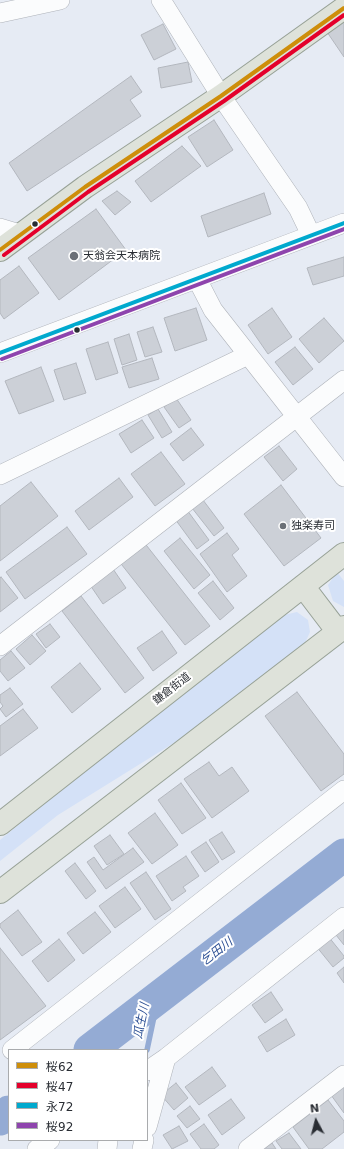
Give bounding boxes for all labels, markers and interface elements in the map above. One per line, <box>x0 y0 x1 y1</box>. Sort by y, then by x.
unlabelled marker <box>30 219 40 229</box>
place label: 天翁会天本病院 <box>83 249 160 263</box>
marker: 天翁会天本病院 <box>68 250 80 262</box>
unlabelled marker <box>72 325 82 335</box>
place label: 独楽寿司 <box>291 519 335 533</box>
marker: 独楽寿司 <box>278 521 288 531</box>
street label: 鎌倉街道 <box>151 670 193 708</box>
water label: 乞田川 <box>198 935 236 969</box>
water label: 瓜生川 <box>131 1002 153 1040</box>
legend <box>8 1049 148 1141</box>
text: 桜62 <box>46 1060 73 1074</box>
text: 桜47 <box>46 1080 73 1094</box>
text: 永72 <box>46 1100 73 1114</box>
north arrow <box>296 1101 336 1141</box>
text: N <box>309 1102 320 1116</box>
text: 桜92 <box>46 1120 73 1134</box>

